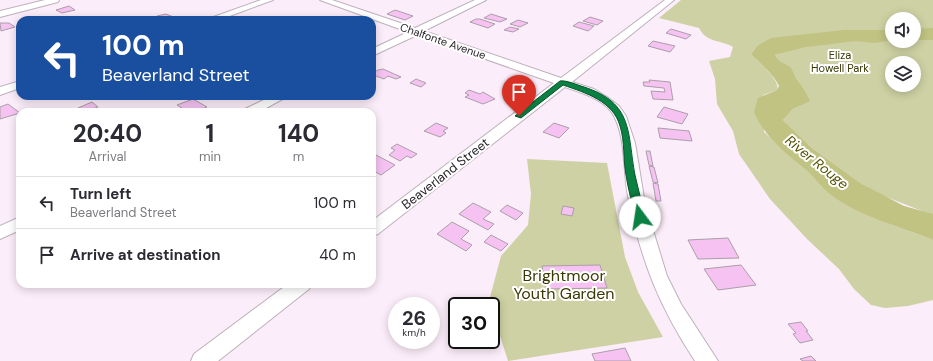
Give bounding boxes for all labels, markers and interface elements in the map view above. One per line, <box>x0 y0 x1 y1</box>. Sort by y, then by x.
map controls <box>885 12 921 92</box>
button: sound <box>885 12 921 48</box>
street label: Chalfonte Avenue <box>398 20 488 62</box>
text: 100 m <box>102 27 185 64</box>
icon: left <box>36 32 88 84</box>
park label: Eliza Howell Park <box>811 48 869 75</box>
button: layers <box>885 56 921 92</box>
text: Beaverland Street <box>102 63 250 87</box>
pin <box>502 75 536 116</box>
icon: arrive <box>508 81 530 103</box>
text: 20:40 <box>73 118 142 149</box>
text: 1 <box>206 118 214 149</box>
text: 140 <box>278 118 319 149</box>
water label: River Rouge <box>782 131 852 193</box>
street label: Beaverland Street <box>398 134 493 213</box>
text: Arrival <box>89 148 126 165</box>
text: min <box>199 148 221 165</box>
text: m <box>293 148 304 165</box>
text: Turn left <box>70 184 131 204</box>
icon: left <box>36 192 58 214</box>
text: 100 m <box>313 193 356 213</box>
position arrow <box>619 196 661 238</box>
text: Beaverland Street <box>70 204 177 221</box>
icon: arrive <box>36 244 58 266</box>
text: Arrive at destination <box>70 245 221 265</box>
text: 40 m <box>319 245 356 265</box>
park label: Brightmoor Youth Garden <box>513 265 615 304</box>
speed limit sign: 30 <box>448 297 500 349</box>
text: 26 <box>402 305 426 331</box>
text: km/h <box>402 326 426 339</box>

